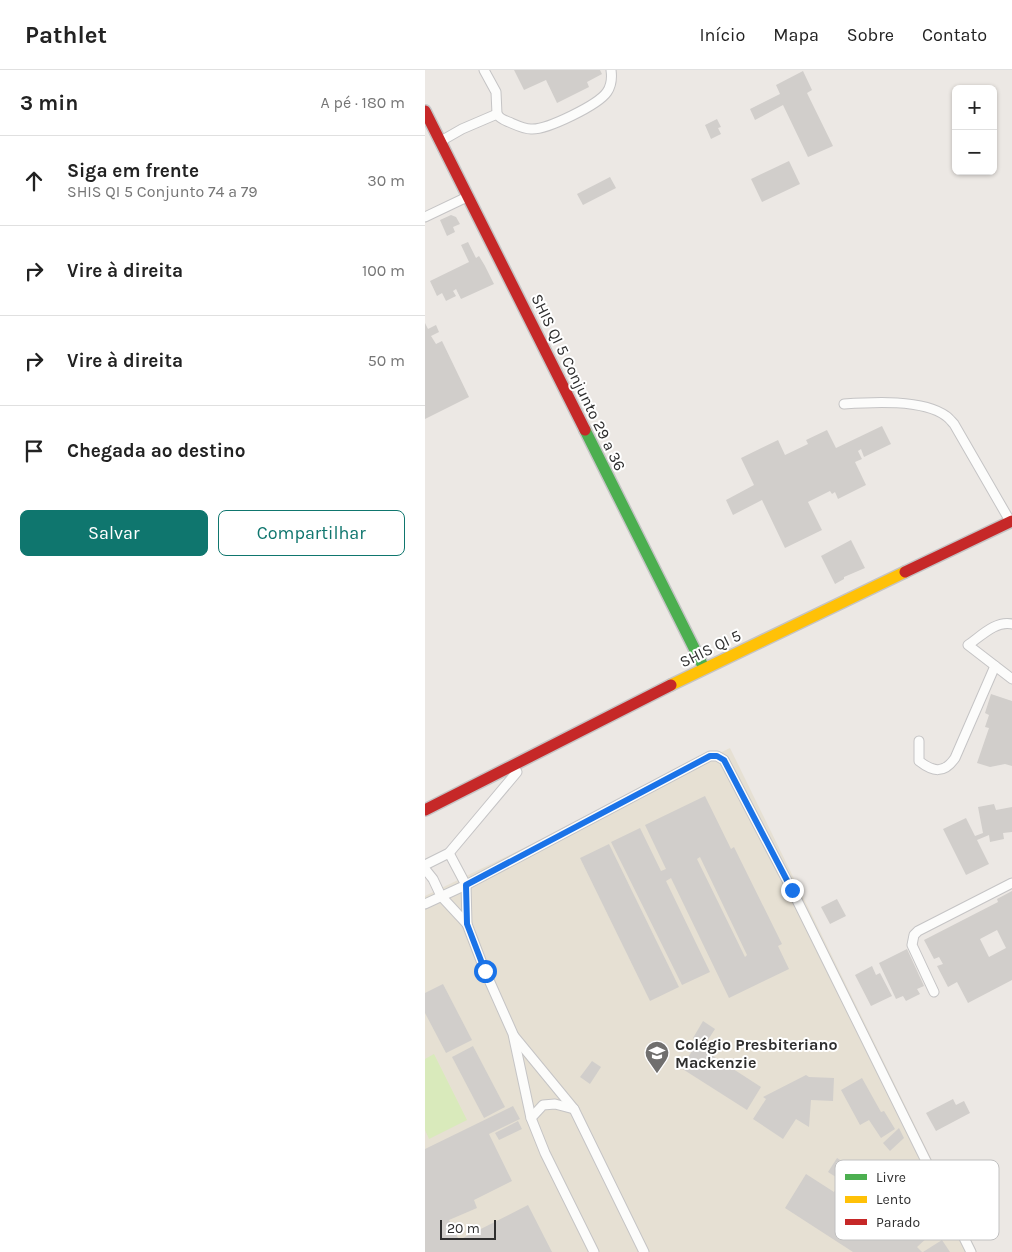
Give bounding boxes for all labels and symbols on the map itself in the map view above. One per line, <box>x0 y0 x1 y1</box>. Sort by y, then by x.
street label: SHIS QI 5 Conjunto 29 a 36 <box>527 291 630 474</box>
street label: SHIS QI 5 <box>676 625 744 671</box>
route end <box>781 879 804 902</box>
route start <box>474 960 497 983</box>
place label: Colégio Presbiteriano Mackenzie <box>675 1035 837 1072</box>
school or university icon: Colégio Presbiteriano Mackenzie <box>644 1040 670 1074</box>
legend <box>835 1160 999 1240</box>
text: Livre <box>876 1169 906 1186</box>
text: Lento <box>876 1191 911 1208</box>
text: Parado <box>876 1214 920 1231</box>
scale bar <box>440 1217 496 1240</box>

